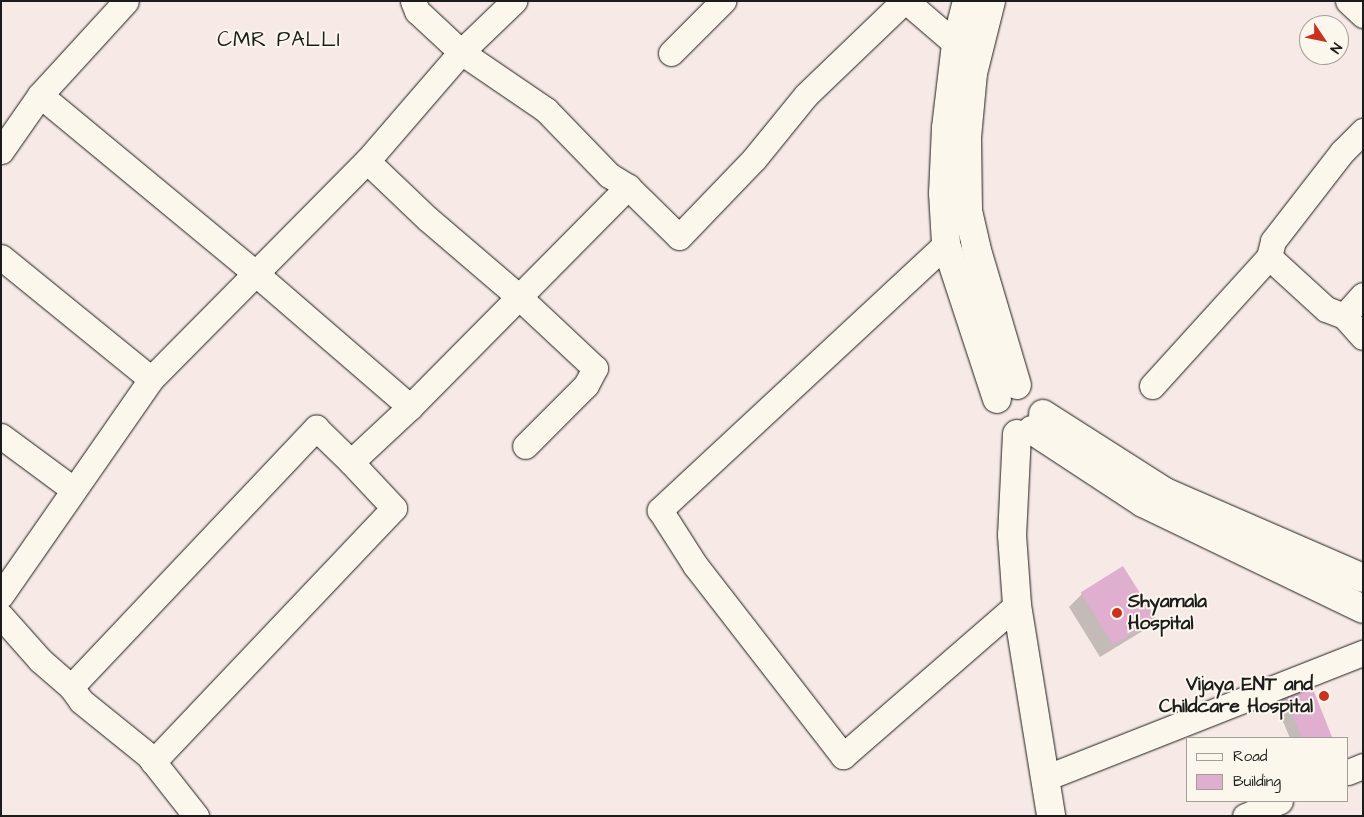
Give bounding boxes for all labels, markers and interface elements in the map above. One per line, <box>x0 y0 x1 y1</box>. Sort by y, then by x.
north arrow <box>1299 15 1349 65</box>
district label: CMR PALLI <box>216 27 342 53</box>
text: N <box>1325 39 1346 57</box>
place label: Shyamala Hospital <box>1128 591 1207 635</box>
marker: Shyamala Hospital <box>1110 606 1124 620</box>
place label: Vijaya ENT and Childcare Hospital <box>1159 674 1313 718</box>
marker: Vijaya ENT and Childcare Hospital <box>1317 689 1331 703</box>
legend <box>1186 737 1349 802</box>
text: Road <box>1233 746 1267 767</box>
text: Building <box>1233 771 1281 792</box>

